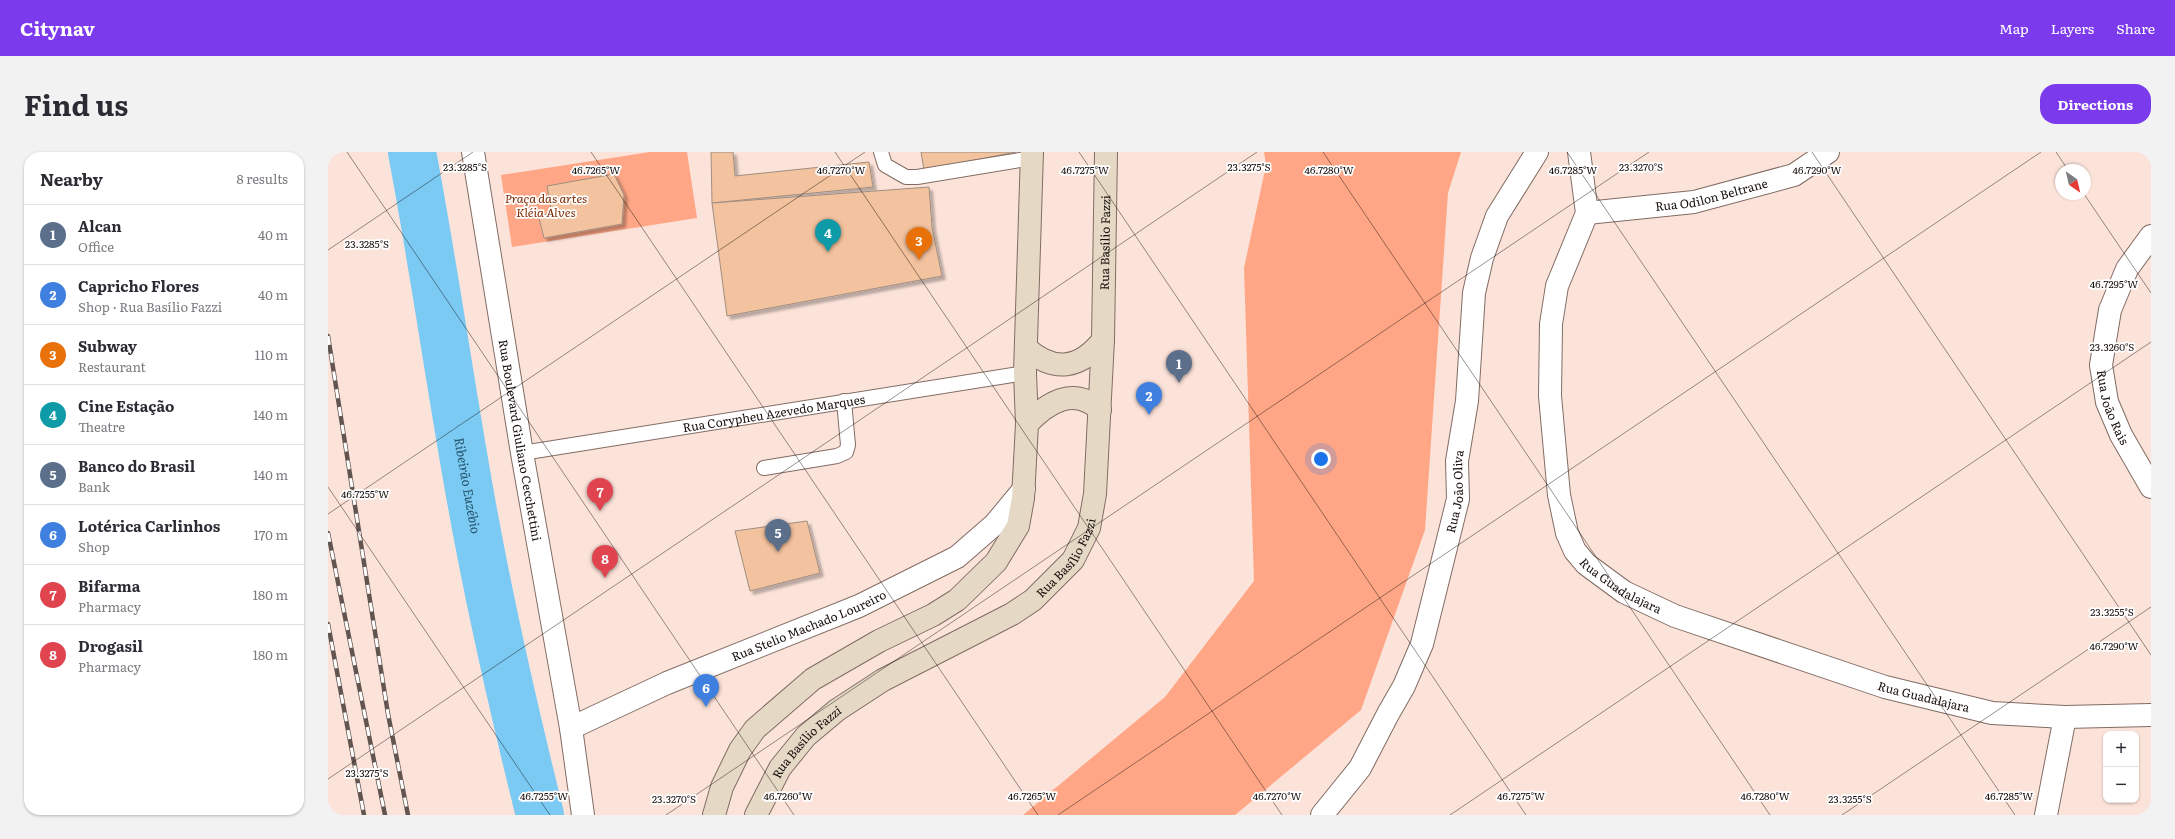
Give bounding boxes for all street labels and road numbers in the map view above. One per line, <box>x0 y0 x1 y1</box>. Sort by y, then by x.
street label: Rua Odilon Beltrane <box>1654 174 1770 215</box>
street label: Rua Basílio Fazzi <box>1095 195 1114 290</box>
street label: Rua Boulevard Giuliano Cecchettini <box>495 338 546 542</box>
street label: Rua João Rais <box>2093 368 2134 449</box>
street label: Rua Corypheu Azevedo Marques <box>681 389 867 436</box>
street label: Rua João Oliva <box>1441 448 1468 535</box>
street label: Rua Basílio Fazzi <box>1032 517 1100 601</box>
street label: Rua Guadalajara <box>1575 554 1665 618</box>
street label: Rua Stelio Machado Loureiro <box>729 585 889 665</box>
street label: Rua Guadalajara <box>1875 676 1972 716</box>
street label: Rua Basílio Fazzi <box>767 701 844 781</box>

